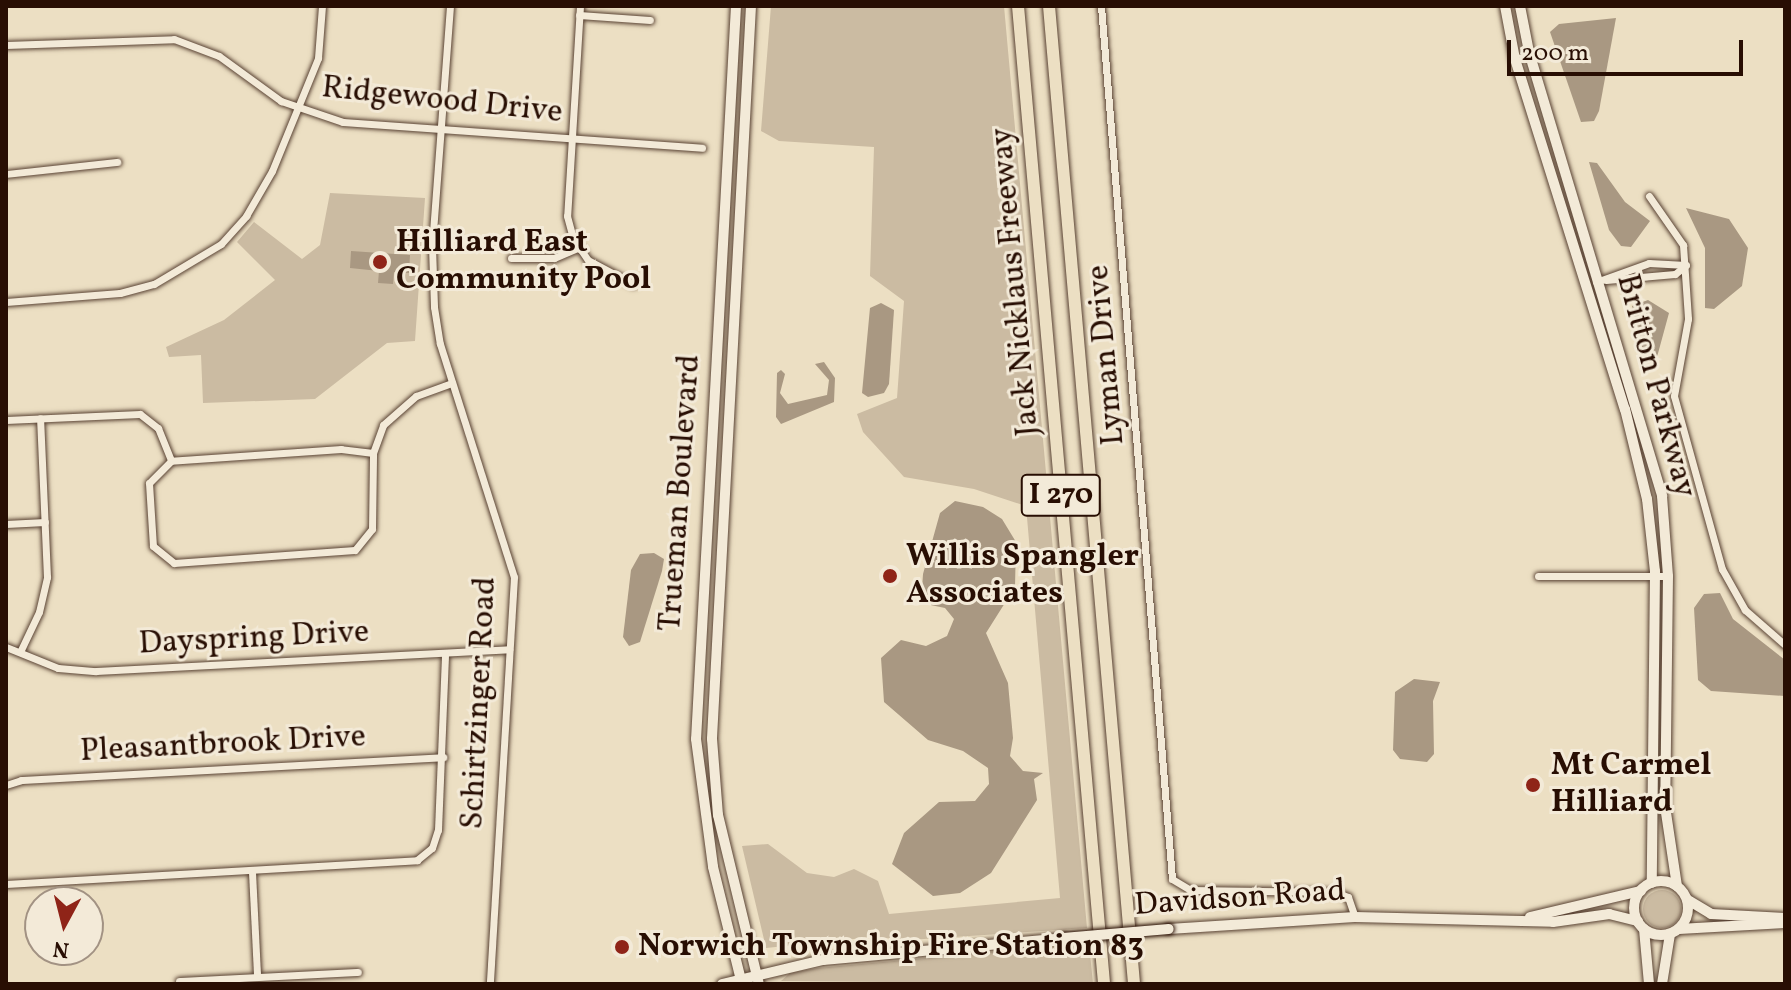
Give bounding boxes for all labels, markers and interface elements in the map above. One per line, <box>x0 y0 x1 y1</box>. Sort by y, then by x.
scale bar <box>1511 24 1747 74</box>
text: 200 m <box>1521 37 1589 71</box>
street label: Ridgewood Drive <box>320 69 564 133</box>
street label: Jack Nicklaus Freeway <box>983 126 1049 438</box>
place label: Hilliard East Community Pool <box>396 225 652 300</box>
marker: Hilliard East Community Pool <box>371 253 389 271</box>
street label: Lyman Drive <box>1080 263 1134 447</box>
street label: Britton Parkway <box>1607 270 1703 502</box>
street label: Trueman Boulevard <box>652 353 710 633</box>
road number: I 270 <box>1019 469 1103 521</box>
place label: Willis Spangler Associates <box>906 539 1139 614</box>
marker: Willis Spangler Associates <box>881 567 899 585</box>
street label: Schirtzinger Road <box>454 576 506 830</box>
street label: Dayspring Drive <box>138 614 370 664</box>
street label: Pleasantbrook Drive <box>79 718 367 772</box>
place label: Mt Carmel Hilliard <box>1551 748 1711 823</box>
marker: Mt Carmel Hilliard <box>1522 774 1544 796</box>
street label: Davidson Road <box>1133 872 1347 926</box>
north arrow <box>24 886 104 966</box>
place label: Norwich Township Fire Station 83 <box>638 928 1144 966</box>
text: N <box>51 932 71 965</box>
marker: Norwich Township Fire Station 83 <box>613 938 631 956</box>

